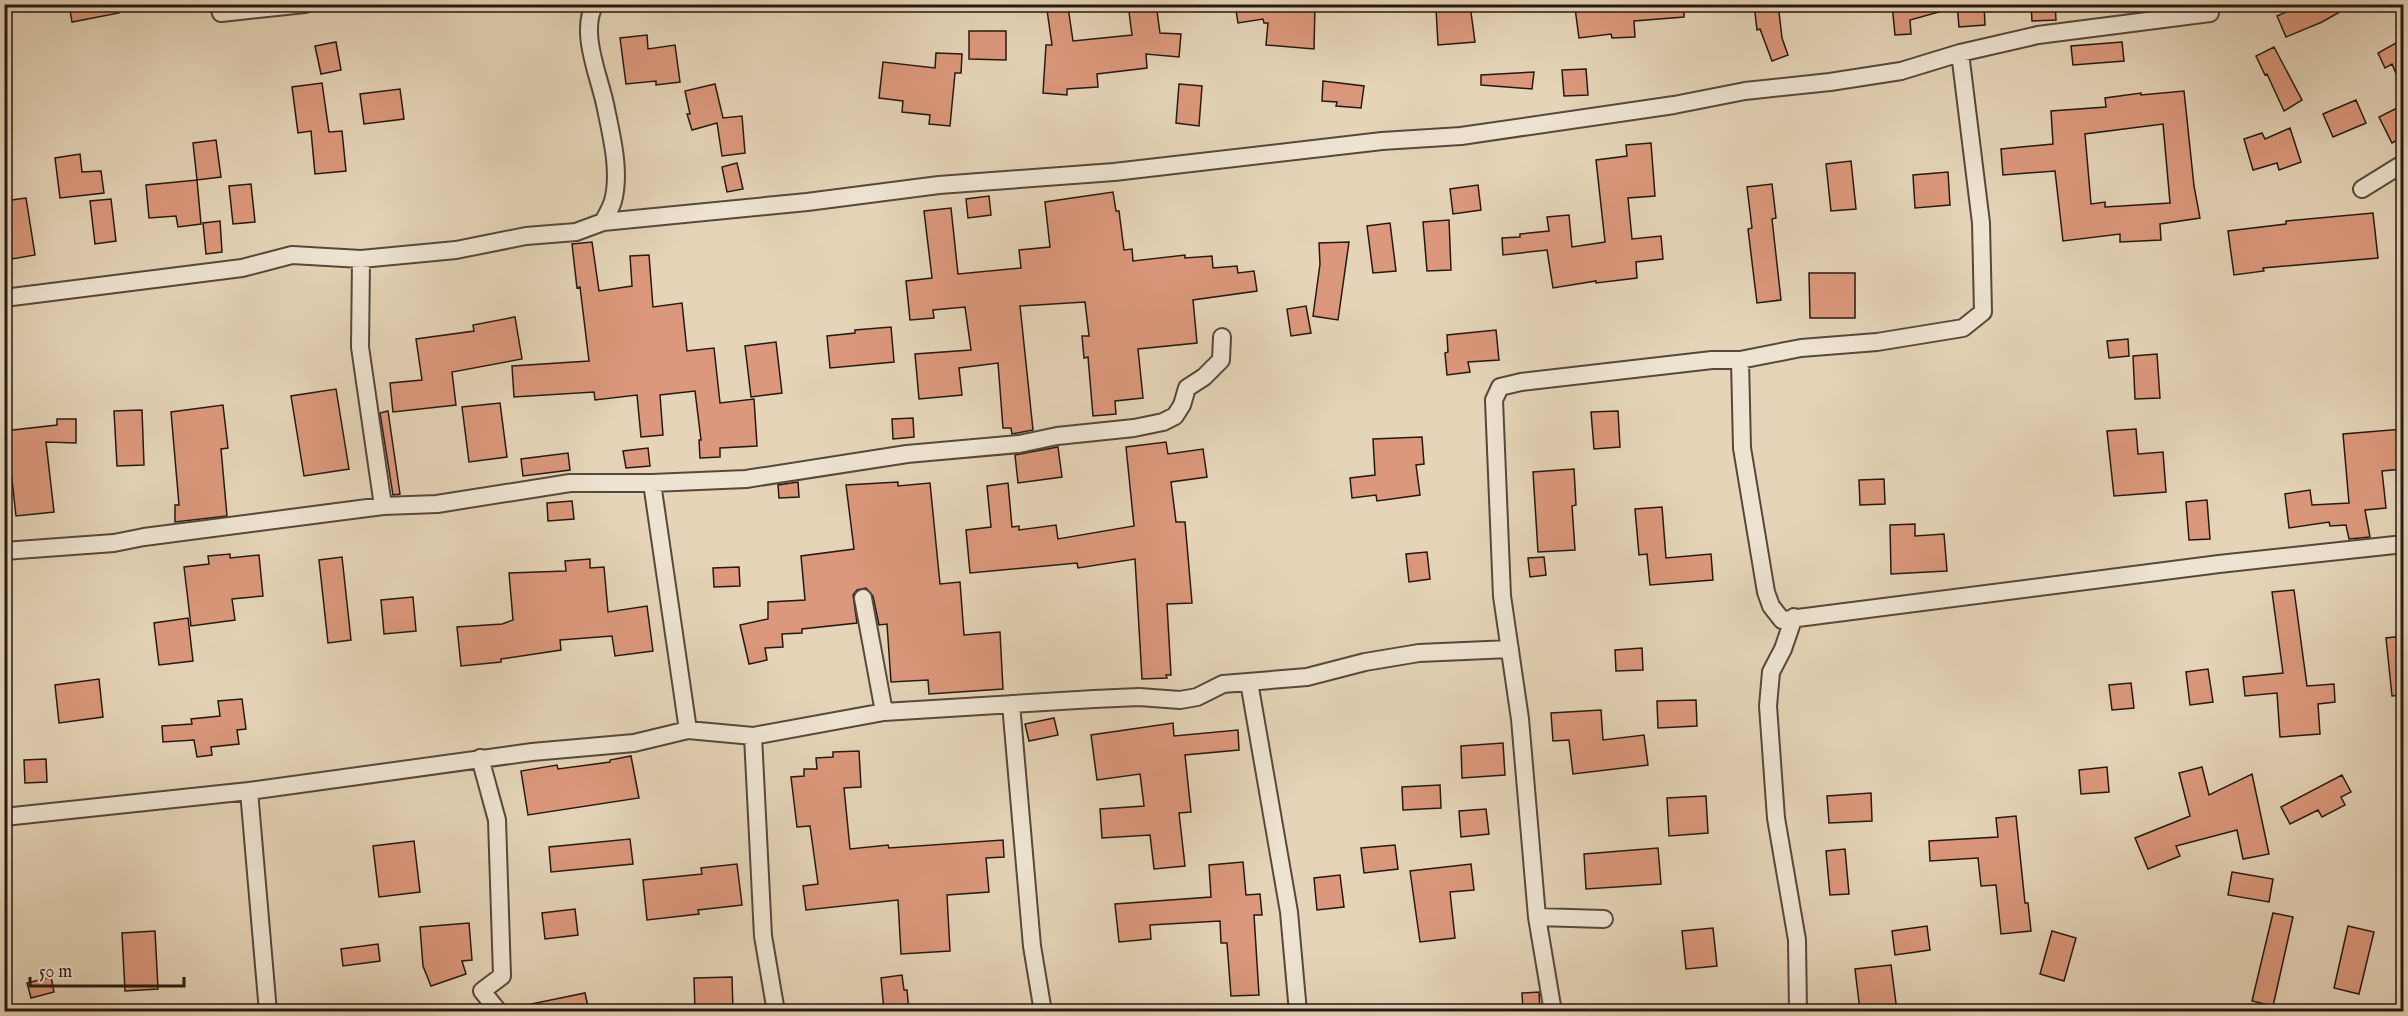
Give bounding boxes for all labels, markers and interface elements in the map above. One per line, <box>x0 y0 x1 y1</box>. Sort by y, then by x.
scale bar <box>30 950 184 988</box>
text: 50 m <box>39 961 72 984</box>

